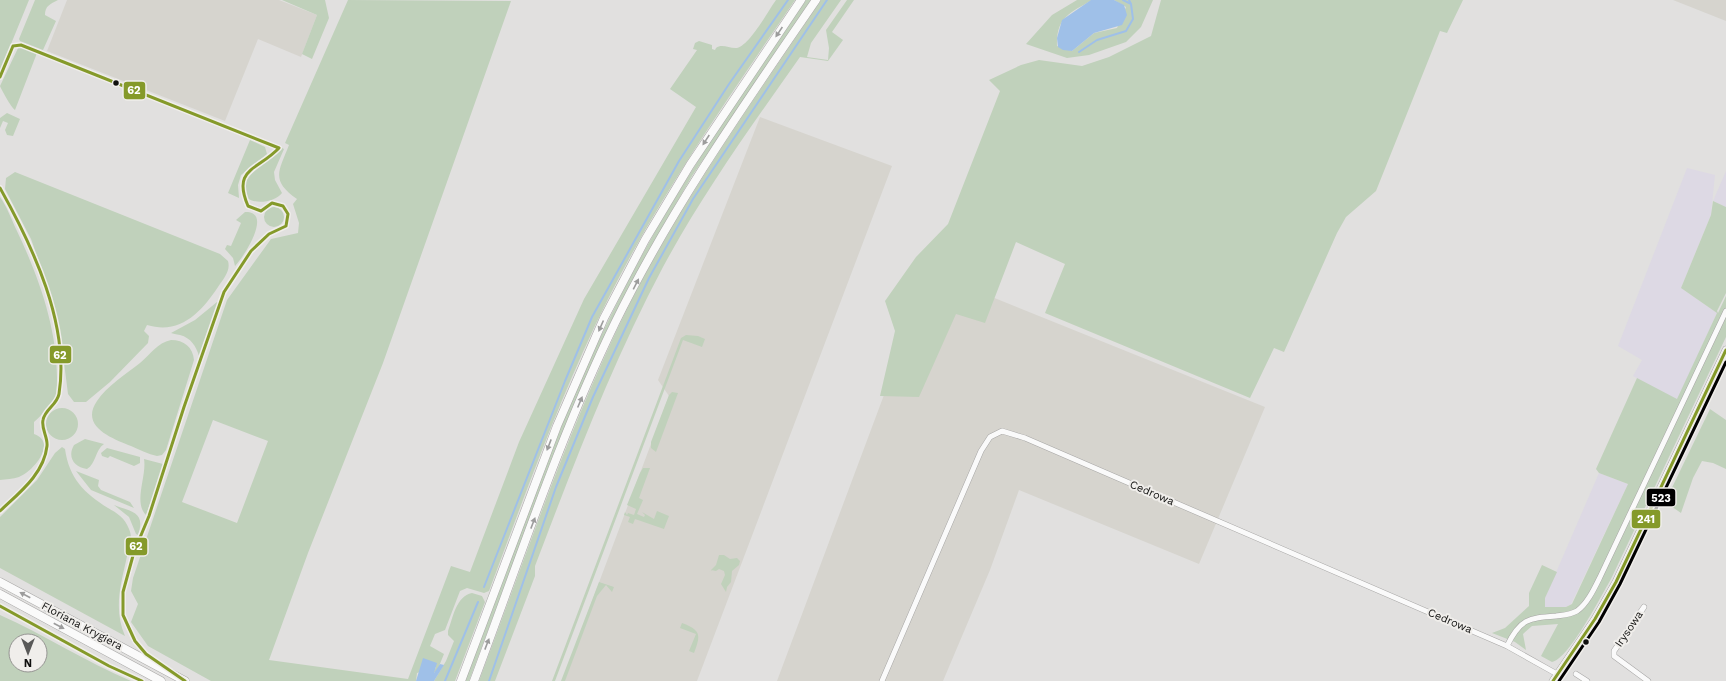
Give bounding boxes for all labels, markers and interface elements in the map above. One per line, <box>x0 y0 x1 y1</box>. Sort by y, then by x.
one-way arrow <box>775 27 783 37</box>
unlabelled marker <box>111 78 121 88</box>
line badge: 62 <box>123 81 146 100</box>
text: 62 <box>127 84 141 97</box>
one-way arrow <box>702 135 710 145</box>
one-way arrow <box>632 278 639 290</box>
one-way arrow <box>598 320 604 331</box>
line badge: 62 <box>49 345 72 364</box>
text: 62 <box>53 349 67 362</box>
one-way arrow <box>577 396 583 407</box>
one-way arrow <box>546 440 552 452</box>
street label: Cedrowa <box>1128 478 1176 508</box>
line badge: 523 <box>1646 488 1676 507</box>
text: 523 <box>1651 492 1671 505</box>
line badge: 241 <box>1631 509 1661 529</box>
text: 241 <box>1637 513 1655 526</box>
one-way arrow <box>530 516 536 528</box>
line badge: 62 <box>125 537 148 556</box>
text: 62 <box>129 540 143 553</box>
one-way arrow <box>19 592 31 599</box>
street label: Floriana Krygiera <box>39 599 125 653</box>
street label: Cedrowa <box>1426 606 1474 636</box>
street label: Irysowa <box>1612 608 1646 650</box>
one-way arrow <box>53 623 65 629</box>
north arrow <box>8 633 48 673</box>
unlabelled marker <box>1581 637 1591 647</box>
one-way arrow <box>485 638 491 650</box>
text: N <box>24 656 32 669</box>

